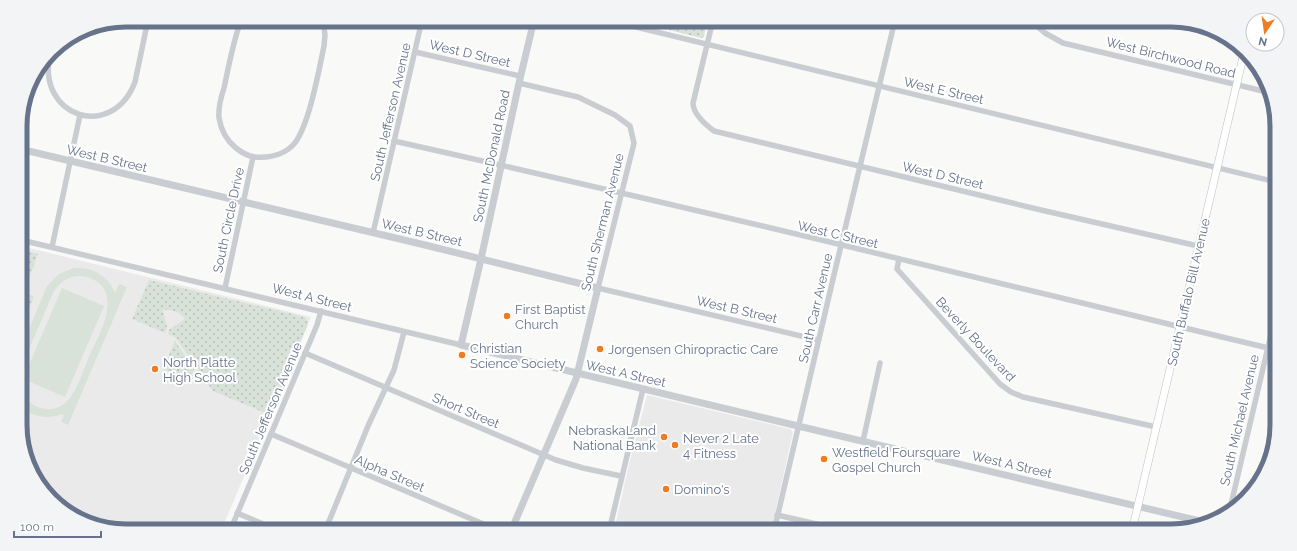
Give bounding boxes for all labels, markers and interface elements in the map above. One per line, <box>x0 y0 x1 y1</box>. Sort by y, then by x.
north arrow <box>1245 12 1285 52</box>
street label: West Birchwood Road <box>1104 34 1237 81</box>
text: N <box>1257 34 1268 49</box>
street label: West D Street <box>428 37 513 70</box>
street label: South Jefferson Avenue <box>367 41 414 183</box>
street label: West E Street <box>902 74 986 107</box>
street label: South McDonald Road <box>470 89 513 224</box>
street label: West B Street <box>65 142 149 175</box>
street label: South Sherman Avenue <box>578 151 627 293</box>
street label: West D Street <box>901 159 986 192</box>
street label: South Circle Drive <box>210 166 247 274</box>
street label: West B Street <box>380 216 464 249</box>
street label: South Buffalo Bill Avenue <box>1164 217 1213 367</box>
street label: West C Street <box>796 218 880 251</box>
street label: South Carr Avenue <box>796 252 835 364</box>
street label: West A Street <box>270 280 354 315</box>
street label: West B Street <box>695 293 779 326</box>
street label: Beverly Boulevard <box>933 294 1019 385</box>
place label: First Baptist Church <box>515 302 586 332</box>
marker: First Baptist Church <box>502 311 512 321</box>
street label: South Jefferson Avenue <box>236 340 305 476</box>
place label: Christian Science Society <box>470 341 566 371</box>
place label: Jorgensen Chiropractic Care <box>608 342 779 357</box>
marker: Jorgensen Chiropractic Care <box>595 344 605 354</box>
marker: Christian Science Society <box>457 350 467 360</box>
street label: South Michael Avenue <box>1217 353 1262 487</box>
place label: North Platte High School <box>163 355 236 385</box>
street label: West A Street <box>584 357 668 390</box>
marker: North Platte High School <box>150 364 160 374</box>
street label: Short Street <box>430 390 502 432</box>
place label: NebraskaLand National Bank <box>568 423 656 453</box>
place label: Never 2 Late 4 Fitness <box>683 431 759 461</box>
marker: NebraskaLand National Bank <box>659 432 669 442</box>
marker: Never 2 Late 4 Fitness <box>670 440 680 450</box>
place label: Westfield Foursquare Gospel Church <box>832 445 961 475</box>
street label: West A Street <box>970 448 1054 481</box>
street label: Alpha Street <box>353 452 428 495</box>
marker: Westfield Foursquare Gospel Church <box>819 454 829 464</box>
place label: Domino's <box>674 482 730 497</box>
marker: Domino's <box>661 484 671 494</box>
scale bar <box>14 513 101 539</box>
text: 100 m <box>20 520 54 534</box>

